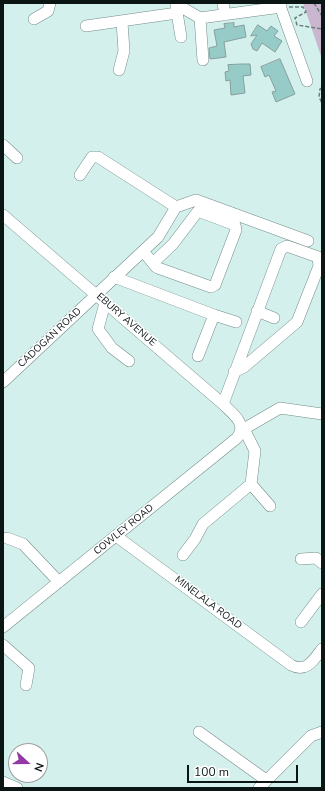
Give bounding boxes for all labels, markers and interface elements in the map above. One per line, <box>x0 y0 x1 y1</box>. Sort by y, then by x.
street label: EBURY AVENUE <box>94 291 158 349</box>
street label: CADOGAN ROAD <box>16 306 84 370</box>
street label: COWLEY ROAD <box>92 502 156 558</box>
street label: MINELALA ROAD <box>172 574 244 632</box>
north arrow <box>8 743 48 783</box>
scale bar <box>189 757 300 783</box>
text: N <box>30 761 47 774</box>
text: 100 m <box>194 764 229 780</box>

